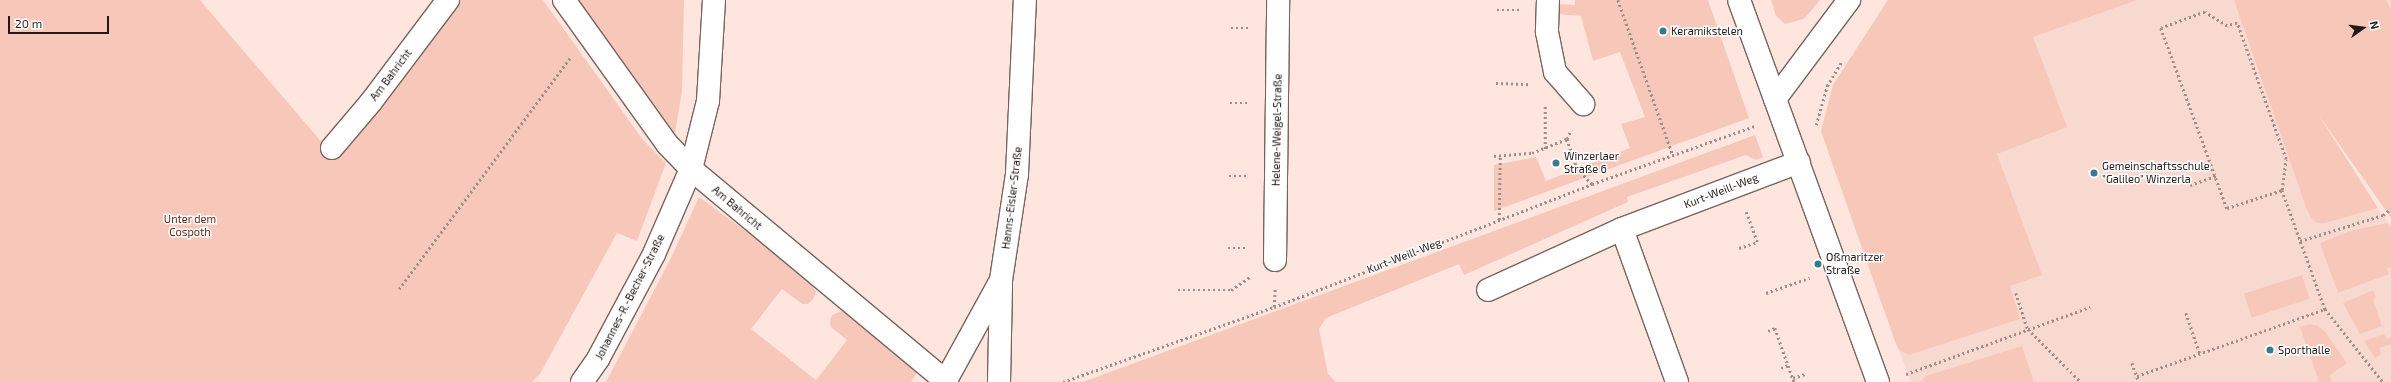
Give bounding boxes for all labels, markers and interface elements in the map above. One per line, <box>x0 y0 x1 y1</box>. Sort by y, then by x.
scale bar <box>10 8 111 34</box>
north arrow <box>2343 8 2383 48</box>
text: 20 m <box>15 16 42 30</box>
text: N <box>2368 20 2382 30</box>
place label: Keramikstelen <box>1671 24 1743 38</box>
marker: Keramikstelen <box>1658 26 1668 36</box>
street label: Am Bahricht <box>367 47 415 103</box>
street label: Helene-Weigel-Straße <box>1269 74 1285 186</box>
street label: Hanns-Eisler-Straße <box>999 146 1025 250</box>
place label: Winzerlaer Straße 6 <box>1564 150 1619 176</box>
marker: Winzerlaer Straße 6 <box>1551 158 1561 168</box>
place label: Gemeinschaftsschule "Galileo" Winzerla <box>2102 160 2210 186</box>
marker: Gemeinschaftsschule "Galileo" Winzerla <box>2089 168 2099 178</box>
street label: Kurt-Weill-Weg <box>1682 171 1760 211</box>
street label: Am Bahricht <box>709 183 765 233</box>
park label: Unter dem Cospoth <box>164 213 216 239</box>
street label: Johannes-R.-Becher-Straße <box>593 232 667 362</box>
street label: Kurt-Weill-Weg <box>1365 236 1443 276</box>
place label: Oßmaritzer Straße <box>1826 251 1884 277</box>
marker: Oßmaritzer Straße <box>1813 259 1823 269</box>
place label: Sporthalle <box>2278 343 2330 357</box>
marker: Sporthalle <box>2265 345 2275 355</box>

